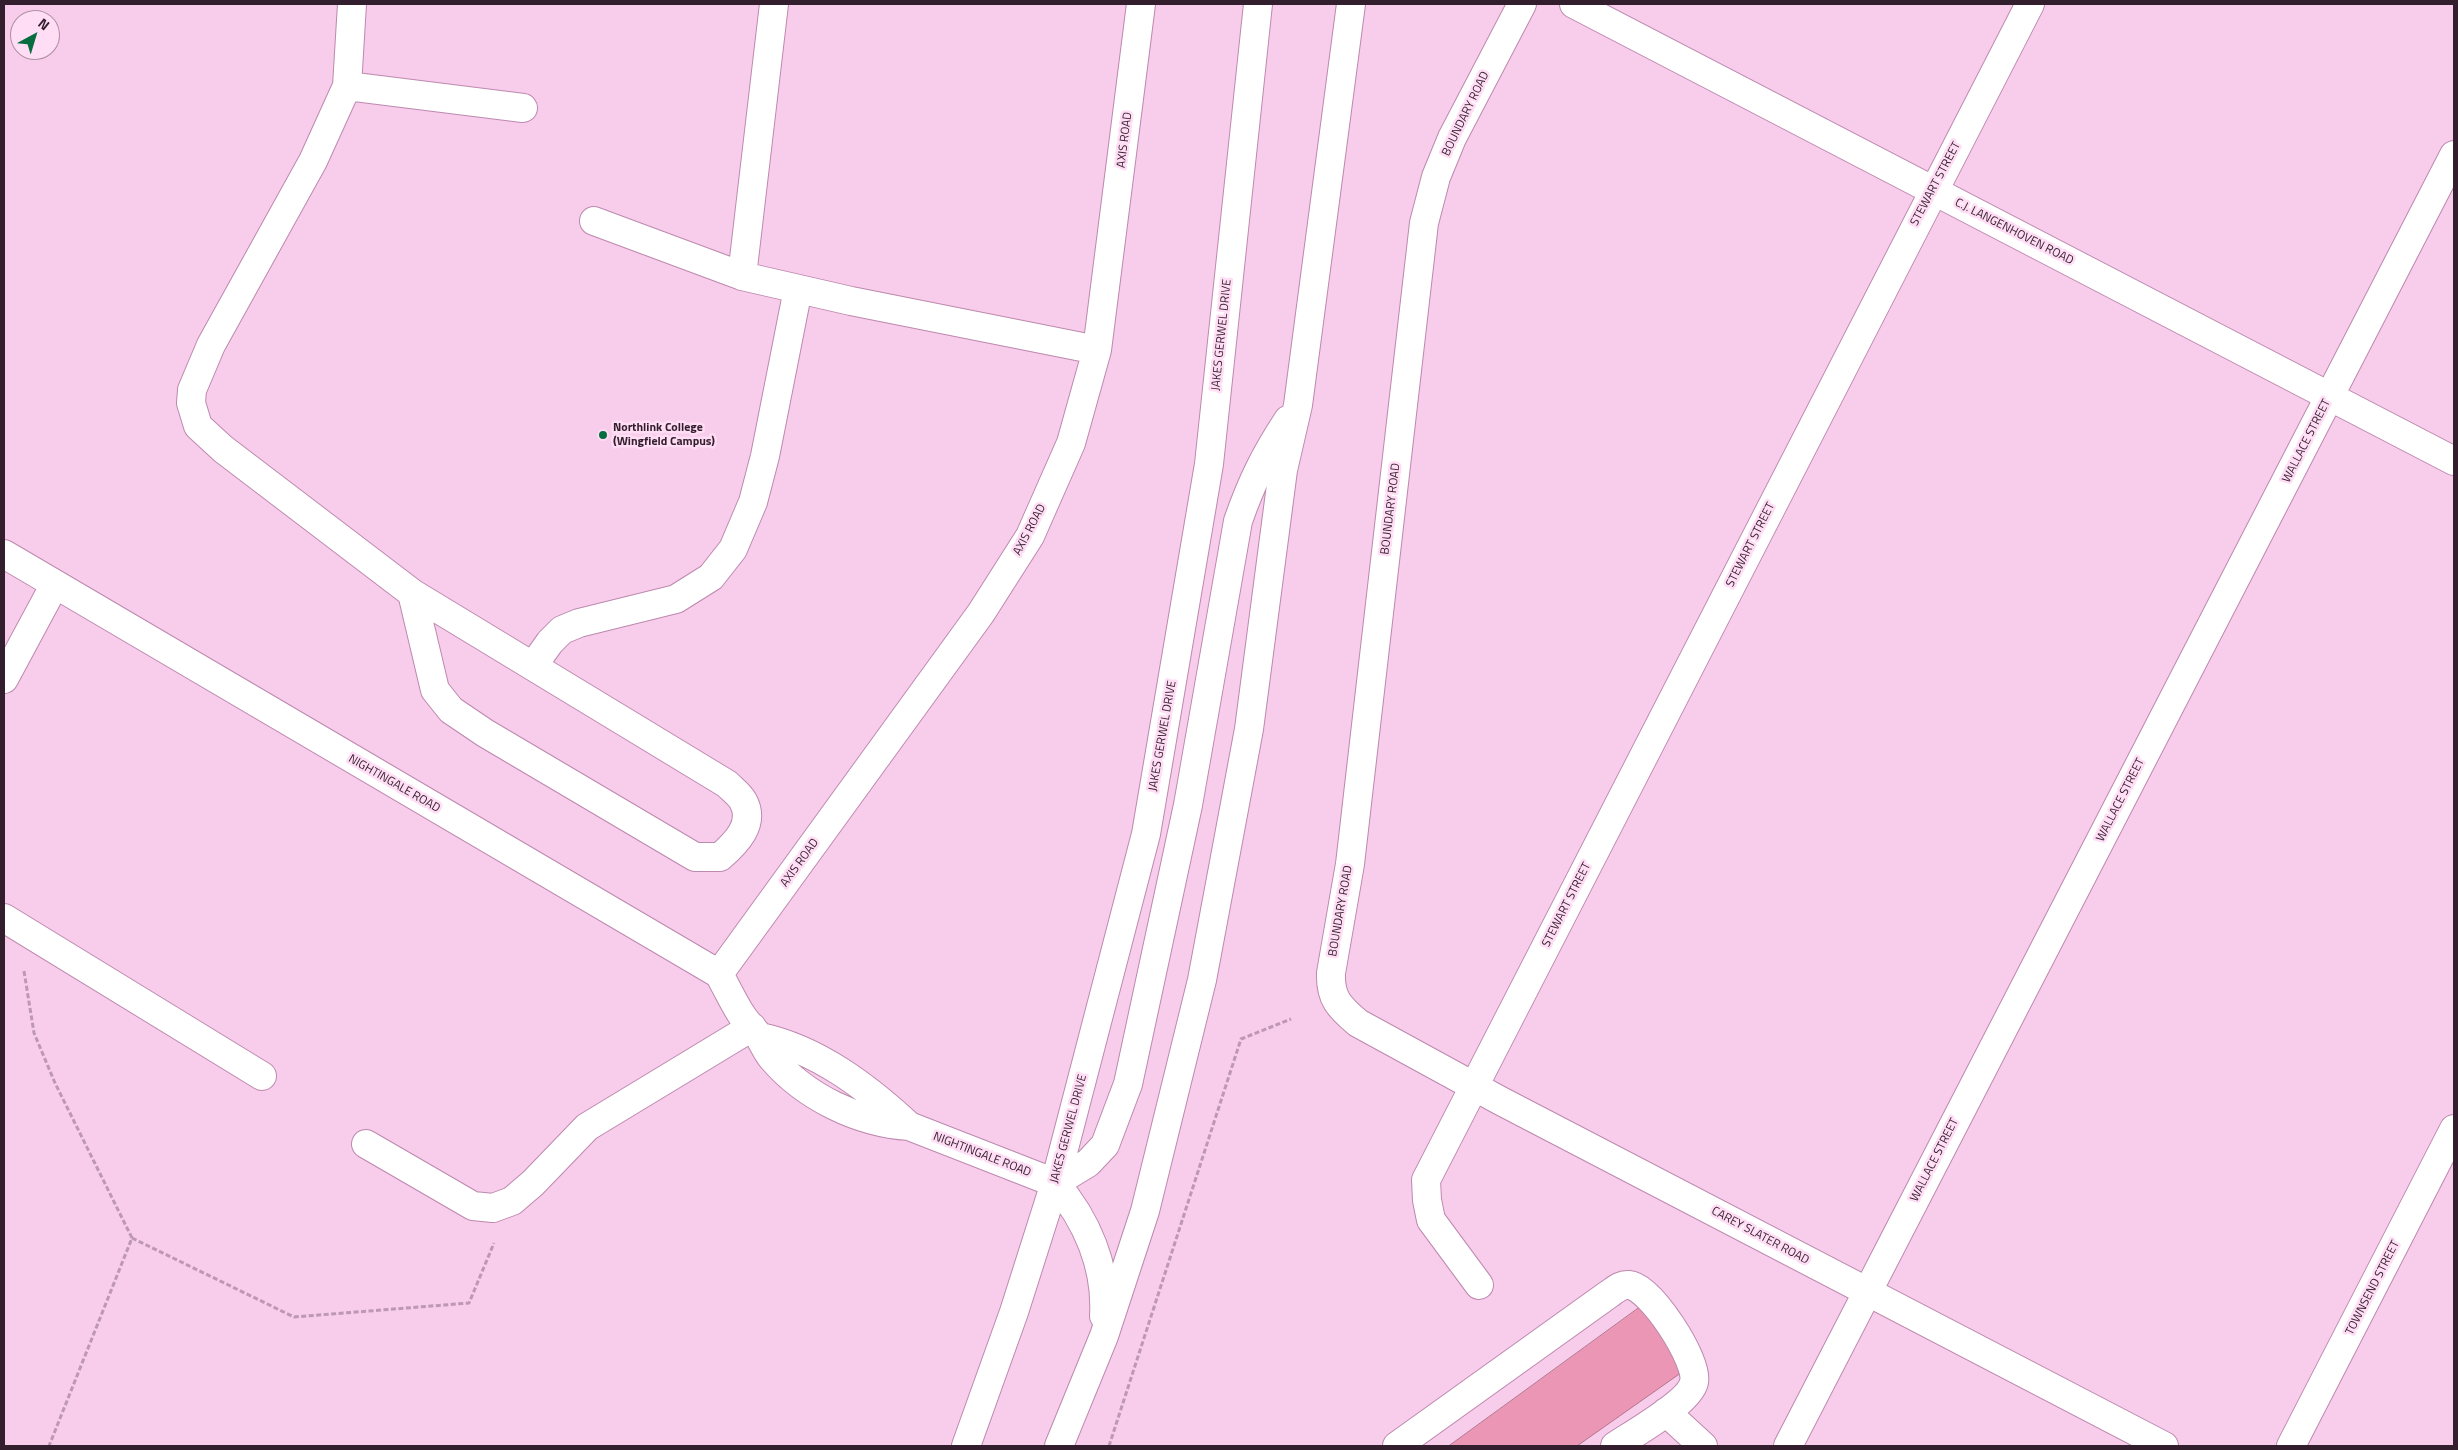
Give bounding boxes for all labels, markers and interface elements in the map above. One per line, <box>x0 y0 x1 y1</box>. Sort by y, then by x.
north arrow <box>10 10 60 60</box>
text: N <box>34 13 54 35</box>
street label: BOUNDARY ROAD <box>1439 69 1493 159</box>
street label: AXIS ROAD <box>1114 111 1136 169</box>
street label: STEWART STREET <box>1908 140 1964 228</box>
street label: C.J. LANGENHOVEN ROAD <box>1952 196 2076 268</box>
street label: JAKES GERWEL DRIVE <box>1209 279 1235 391</box>
street label: WALLACE STREET <box>2280 397 2334 485</box>
place label: Northlink College (Wingfield Campus) <box>613 421 715 449</box>
marker: Northlink College (Wingfield Campus) <box>597 429 609 441</box>
street label: BOUNDARY ROAD <box>1378 462 1404 556</box>
street label: STEWART STREET <box>1723 500 1779 590</box>
street label: AXIS ROAD <box>1010 502 1050 558</box>
street label: JAKES GERWEL DRIVE <box>1146 680 1180 792</box>
street label: NIGHTINGALE ROAD <box>346 752 442 816</box>
street label: WALLACE STREET <box>2094 756 2148 844</box>
street label: AXIS ROAD <box>778 836 822 890</box>
street label: STEWART STREET <box>1539 860 1595 950</box>
street label: BOUNDARY ROAD <box>1326 864 1356 958</box>
street label: JAKES GERWEL DRIVE <box>1048 1073 1090 1185</box>
street label: WALLACE STREET <box>1908 1116 1962 1204</box>
street label: NIGHTINGALE ROAD <box>931 1130 1033 1180</box>
street label: CAREY SLATER ROAD <box>1709 1204 1811 1268</box>
street label: TOWNSEND STREET <box>2343 1238 2403 1338</box>

